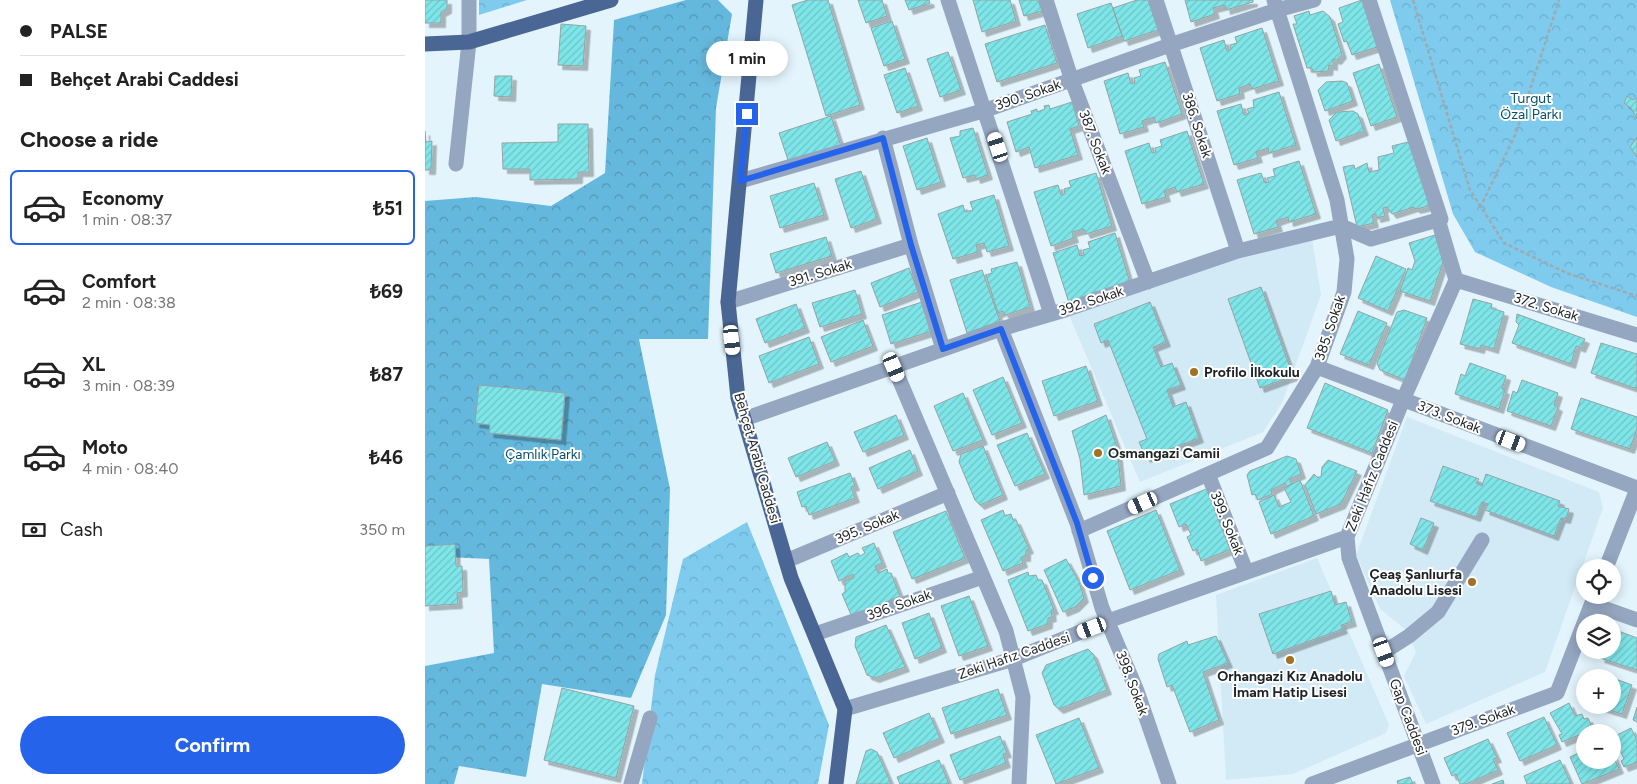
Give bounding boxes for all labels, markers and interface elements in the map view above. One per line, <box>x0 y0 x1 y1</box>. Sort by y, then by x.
text: PALSE <box>50 20 108 43</box>
callout: 1 min <box>706 42 788 76</box>
text: 1 min <box>728 49 766 68</box>
text: Behçet Arabi Caddesi <box>50 68 239 91</box>
street label: 390. Sokak <box>993 76 1063 114</box>
street label: 386. Sokak <box>1178 90 1216 160</box>
park label: Turgut Özal Parkı <box>1500 90 1562 123</box>
route end <box>736 103 758 125</box>
street label: 387. Sokak <box>1075 107 1115 177</box>
text: Choose a ride <box>20 126 158 153</box>
car <box>986 130 1009 164</box>
icon: car <box>22 185 67 230</box>
text: Economy <box>82 187 164 210</box>
text: ₺51 <box>373 197 403 220</box>
text: 1 min · 08:37 <box>82 210 172 229</box>
street label: 391. Sokak <box>786 255 854 291</box>
icon: car <box>22 268 67 313</box>
text: Comfort <box>82 270 157 293</box>
text: ₺69 <box>370 280 403 303</box>
street label: 392. Sokak <box>1056 282 1126 319</box>
street label: 372. Sokak <box>1512 289 1581 325</box>
text: 2 min · 08:38 <box>82 293 176 312</box>
street label: 385. Sokak <box>1311 293 1349 363</box>
car <box>722 324 741 356</box>
car <box>881 350 906 384</box>
icon: car <box>22 351 67 396</box>
text: XL <box>82 353 105 376</box>
text: ₺87 <box>370 363 403 386</box>
place label: Profilo İlkokulu <box>1204 364 1300 381</box>
marker: Profilo İlkokulu <box>1188 366 1200 378</box>
text: 3 min · 08:39 <box>82 376 175 395</box>
street label: Behçet Arabi Caddesi <box>730 391 784 525</box>
street label: 373. Sokak <box>1415 397 1483 437</box>
street label: Zeki Hafız Caddesi <box>1342 418 1402 534</box>
car <box>1494 429 1527 453</box>
icon: car <box>22 434 67 479</box>
text: Moto <box>82 436 128 459</box>
place label: Osmangazi Camii <box>1108 445 1220 462</box>
text: ₺46 <box>369 446 403 469</box>
park label: Çamlık Parkı <box>505 446 581 463</box>
marker: Osmangazi Camii <box>1092 447 1104 459</box>
text: 4 min · 08:40 <box>82 459 178 478</box>
street label: 399. Sokak <box>1207 489 1248 557</box>
car <box>1126 490 1159 516</box>
street label: 395. Sokak <box>833 506 901 548</box>
icon: cash <box>20 516 48 544</box>
text: Cash <box>60 518 103 541</box>
text: 350 m <box>359 520 405 539</box>
map controls <box>1576 559 1621 769</box>
button: locate <box>1576 559 1621 604</box>
place label: Çeaş Şanlıurfa Anadolu Lisesi <box>1369 566 1462 599</box>
route start <box>1082 567 1104 589</box>
marker: Çeaş Şanlıurfa Anadolu Lisesi <box>1466 576 1478 588</box>
street label: 396. Sokak <box>864 586 934 624</box>
button: layers <box>1576 614 1621 659</box>
car <box>1075 616 1108 640</box>
street label: Zeki Hafız Caddesi <box>956 629 1072 683</box>
car <box>1371 635 1396 669</box>
street label: 398. Sokak <box>1112 648 1152 718</box>
marker: Orhangazi Kız Anadolu İmam Hatip Lisesi <box>1284 654 1296 666</box>
place label: Orhangazi Kız Anadolu İmam Hatip Lisesi <box>1217 668 1363 701</box>
button: + <box>1576 669 1621 714</box>
street label: Gap Caddesi <box>1386 676 1430 758</box>
street label: 379. Sokak <box>1449 701 1517 739</box>
button: Confirm <box>20 716 405 774</box>
button: − <box>1576 724 1621 769</box>

